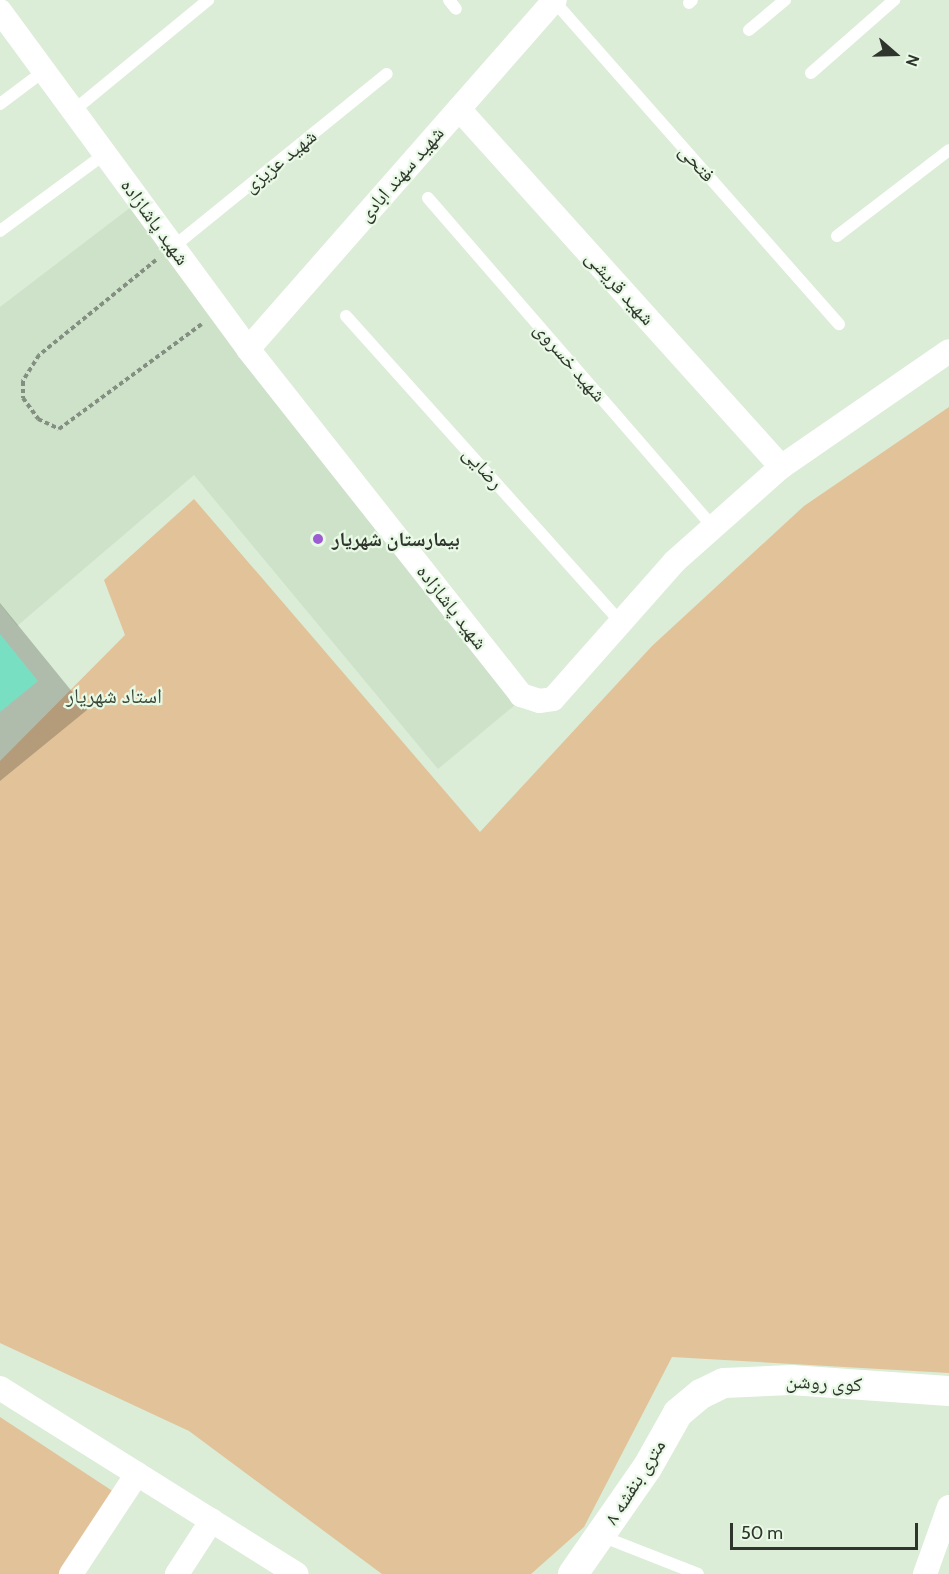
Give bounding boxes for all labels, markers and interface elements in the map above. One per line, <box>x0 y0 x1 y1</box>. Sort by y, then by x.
north arrow <box>865 24 925 84</box>
text: N <box>902 52 923 69</box>
street label: شهید سهند ابادی <box>353 121 449 227</box>
street label: شهید عزیزی <box>238 124 322 198</box>
street label: فتحی <box>674 139 720 187</box>
street label: شهید پاشازاده <box>116 174 194 270</box>
street label: شهید قریشی <box>580 246 660 330</box>
street label: شهید خسروی <box>529 317 611 407</box>
street label: رضایی <box>458 442 508 494</box>
place label: بیمارستان شهریار <box>332 527 460 551</box>
marker: بیمارستان شهریار <box>309 530 327 548</box>
street label: شهید پاشازاده <box>411 560 493 654</box>
district label: استاد شهریار <box>66 683 162 709</box>
street label: کوی روشن <box>785 1369 863 1397</box>
street label: ۸ متری بنفشه <box>599 1435 671 1529</box>
scale bar <box>733 1511 920 1549</box>
text: 50 m <box>741 1522 783 1544</box>

